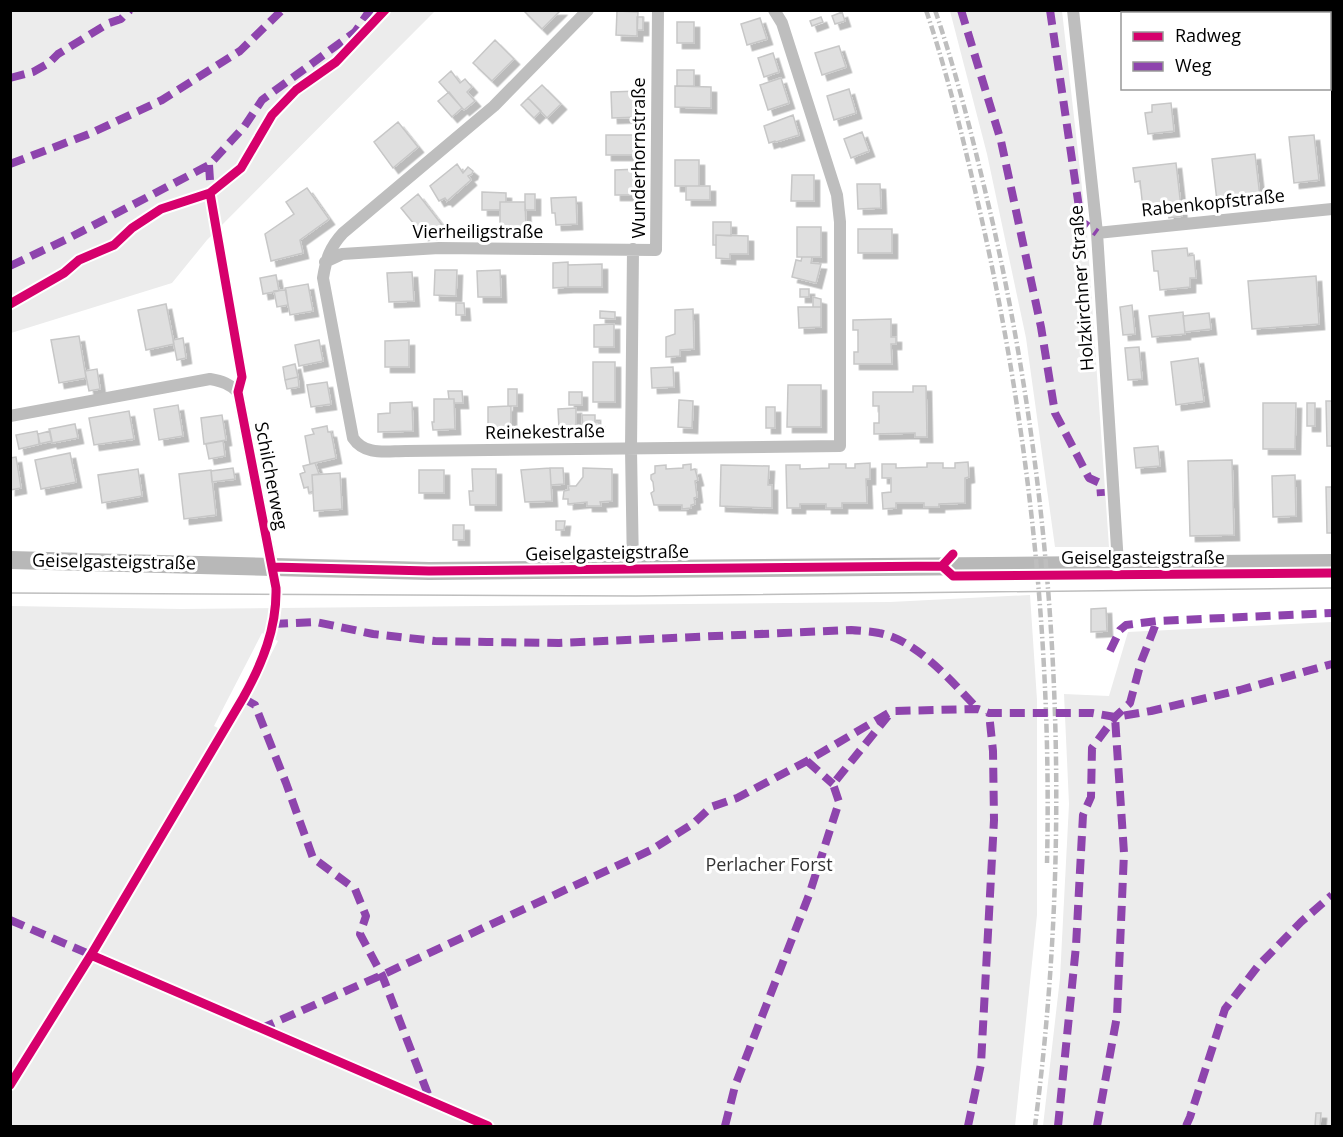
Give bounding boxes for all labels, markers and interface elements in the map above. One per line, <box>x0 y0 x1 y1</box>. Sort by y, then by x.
legend <box>1121 12 1331 90</box>
text: Radweg <box>1175 23 1241 47</box>
text: Weg <box>1175 53 1212 77</box>
street label: Wunderhornstraße <box>626 77 650 239</box>
street label: Rabenkopfstraße <box>1140 183 1286 221</box>
street label: Holzkirchner Straße <box>1063 204 1099 372</box>
street label: Vierheiligstraße <box>413 219 543 243</box>
street label: Reinekestraße <box>485 418 605 444</box>
street label: Schilcherweg <box>250 420 294 532</box>
street label: Geiselgasteigstraße <box>525 539 689 565</box>
street label: Geiselgasteigstraße <box>1061 545 1225 569</box>
street label: Geiselgasteigstraße <box>32 548 196 574</box>
park label: Perlacher Forst <box>705 852 833 876</box>

